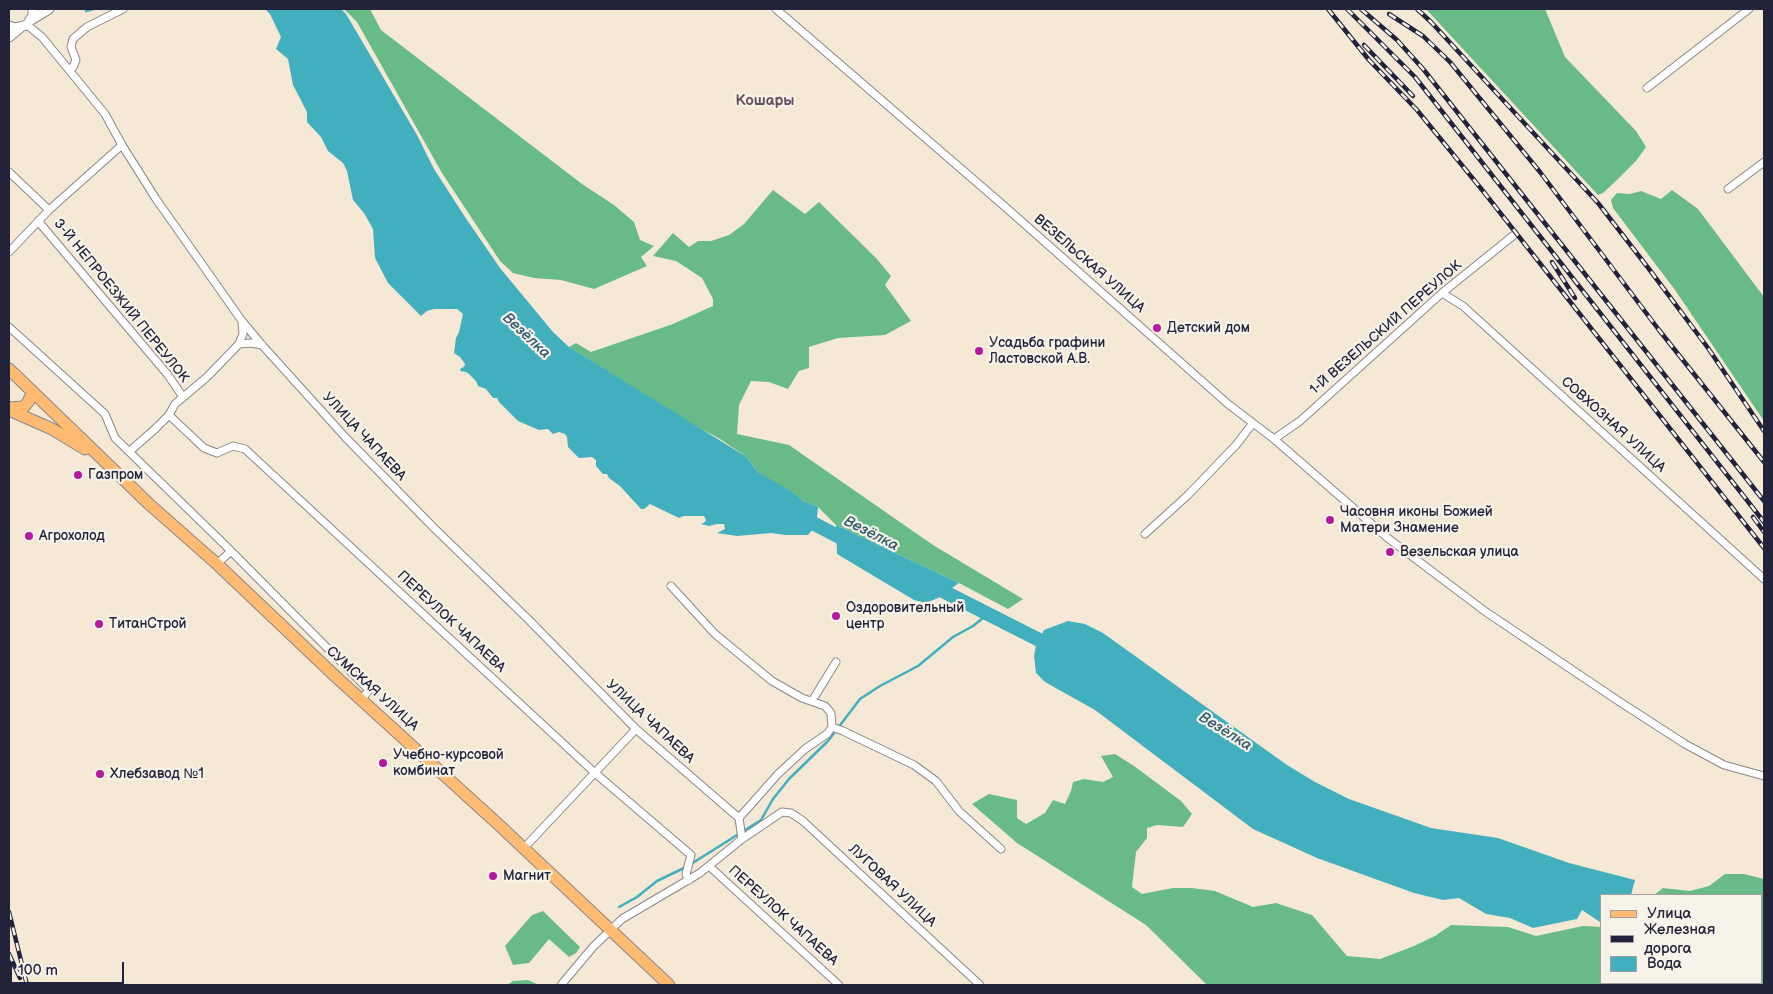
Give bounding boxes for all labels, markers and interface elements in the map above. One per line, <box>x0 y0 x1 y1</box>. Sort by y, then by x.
district label: Кошары <box>736 92 794 110</box>
street label: ВЕЗЕЛЬСКАЯ УЛИЦА <box>1030 211 1148 317</box>
street label: 3-Й НЕПРОЕЗЖИЙ ПЕРЕУЛОК <box>50 216 192 386</box>
street label: 1-Й ВЕЗЕЛЬСКИЙ ПЕРЕУЛОК <box>1307 257 1465 399</box>
water label: Везёлка <box>498 309 554 363</box>
place label: Детский дом <box>1167 320 1250 336</box>
marker: Детский дом <box>1151 322 1163 334</box>
place label: Усадьба графини Ластовской А.В. <box>989 335 1105 368</box>
marker: Усадьба графини Ластовской А.В. <box>973 345 985 357</box>
street label: СОВХОЗНАЯ УЛИЦА <box>1557 374 1669 476</box>
street label: УЛИЦА ЧАПАЕВА <box>319 389 409 485</box>
place label: Газпром <box>88 467 143 483</box>
marker: Газпром <box>72 469 84 481</box>
place label: Часовня иконы Божией Матери Знамение <box>1340 504 1493 536</box>
water label: Везёлка <box>841 513 901 555</box>
marker: Часовня иконы Божией Матери Знамение <box>1324 514 1336 526</box>
place label: Агрохолод <box>39 528 105 544</box>
marker: Агрохолод <box>23 530 35 542</box>
place label: Везельская улица <box>1400 544 1519 560</box>
marker: Везельская улица <box>1384 546 1396 558</box>
street label: ПЕРЕУЛОК ЧАПАЕВА <box>393 568 509 676</box>
place label: Оздоровительный центр <box>846 600 964 632</box>
marker: Оздоровительный центр <box>830 610 842 622</box>
place label: ТитанСтрой <box>109 616 187 632</box>
marker: ТитанСтрой <box>93 618 105 630</box>
street label: СУМСКАЯ УЛИЦА <box>322 643 422 735</box>
street label: УЛИЦА ЧАПАЕВА <box>602 677 698 767</box>
water label: Везёлка <box>1195 709 1255 755</box>
place label: Учебно-курсовой комбинат <box>393 747 504 780</box>
marker: Учебно-курсовой комбинат <box>377 757 389 769</box>
place label: Хлебзавод №1 <box>110 766 204 782</box>
marker: Хлебзавод №1 <box>94 768 106 780</box>
street label: ЛУГОВАЯ УЛИЦА <box>845 841 939 931</box>
street label: ПЕРЕУЛОК ЧАПАЕВА <box>725 862 841 970</box>
place label: Магнит <box>503 868 551 884</box>
marker: Магнит <box>487 870 499 882</box>
legend <box>1600 894 1763 984</box>
text: Улица <box>1647 904 1691 923</box>
text: Железная дорога <box>1644 920 1715 958</box>
scale bar <box>12 952 126 984</box>
text: Вода <box>1647 954 1682 973</box>
text: 100 m <box>18 961 58 980</box>

